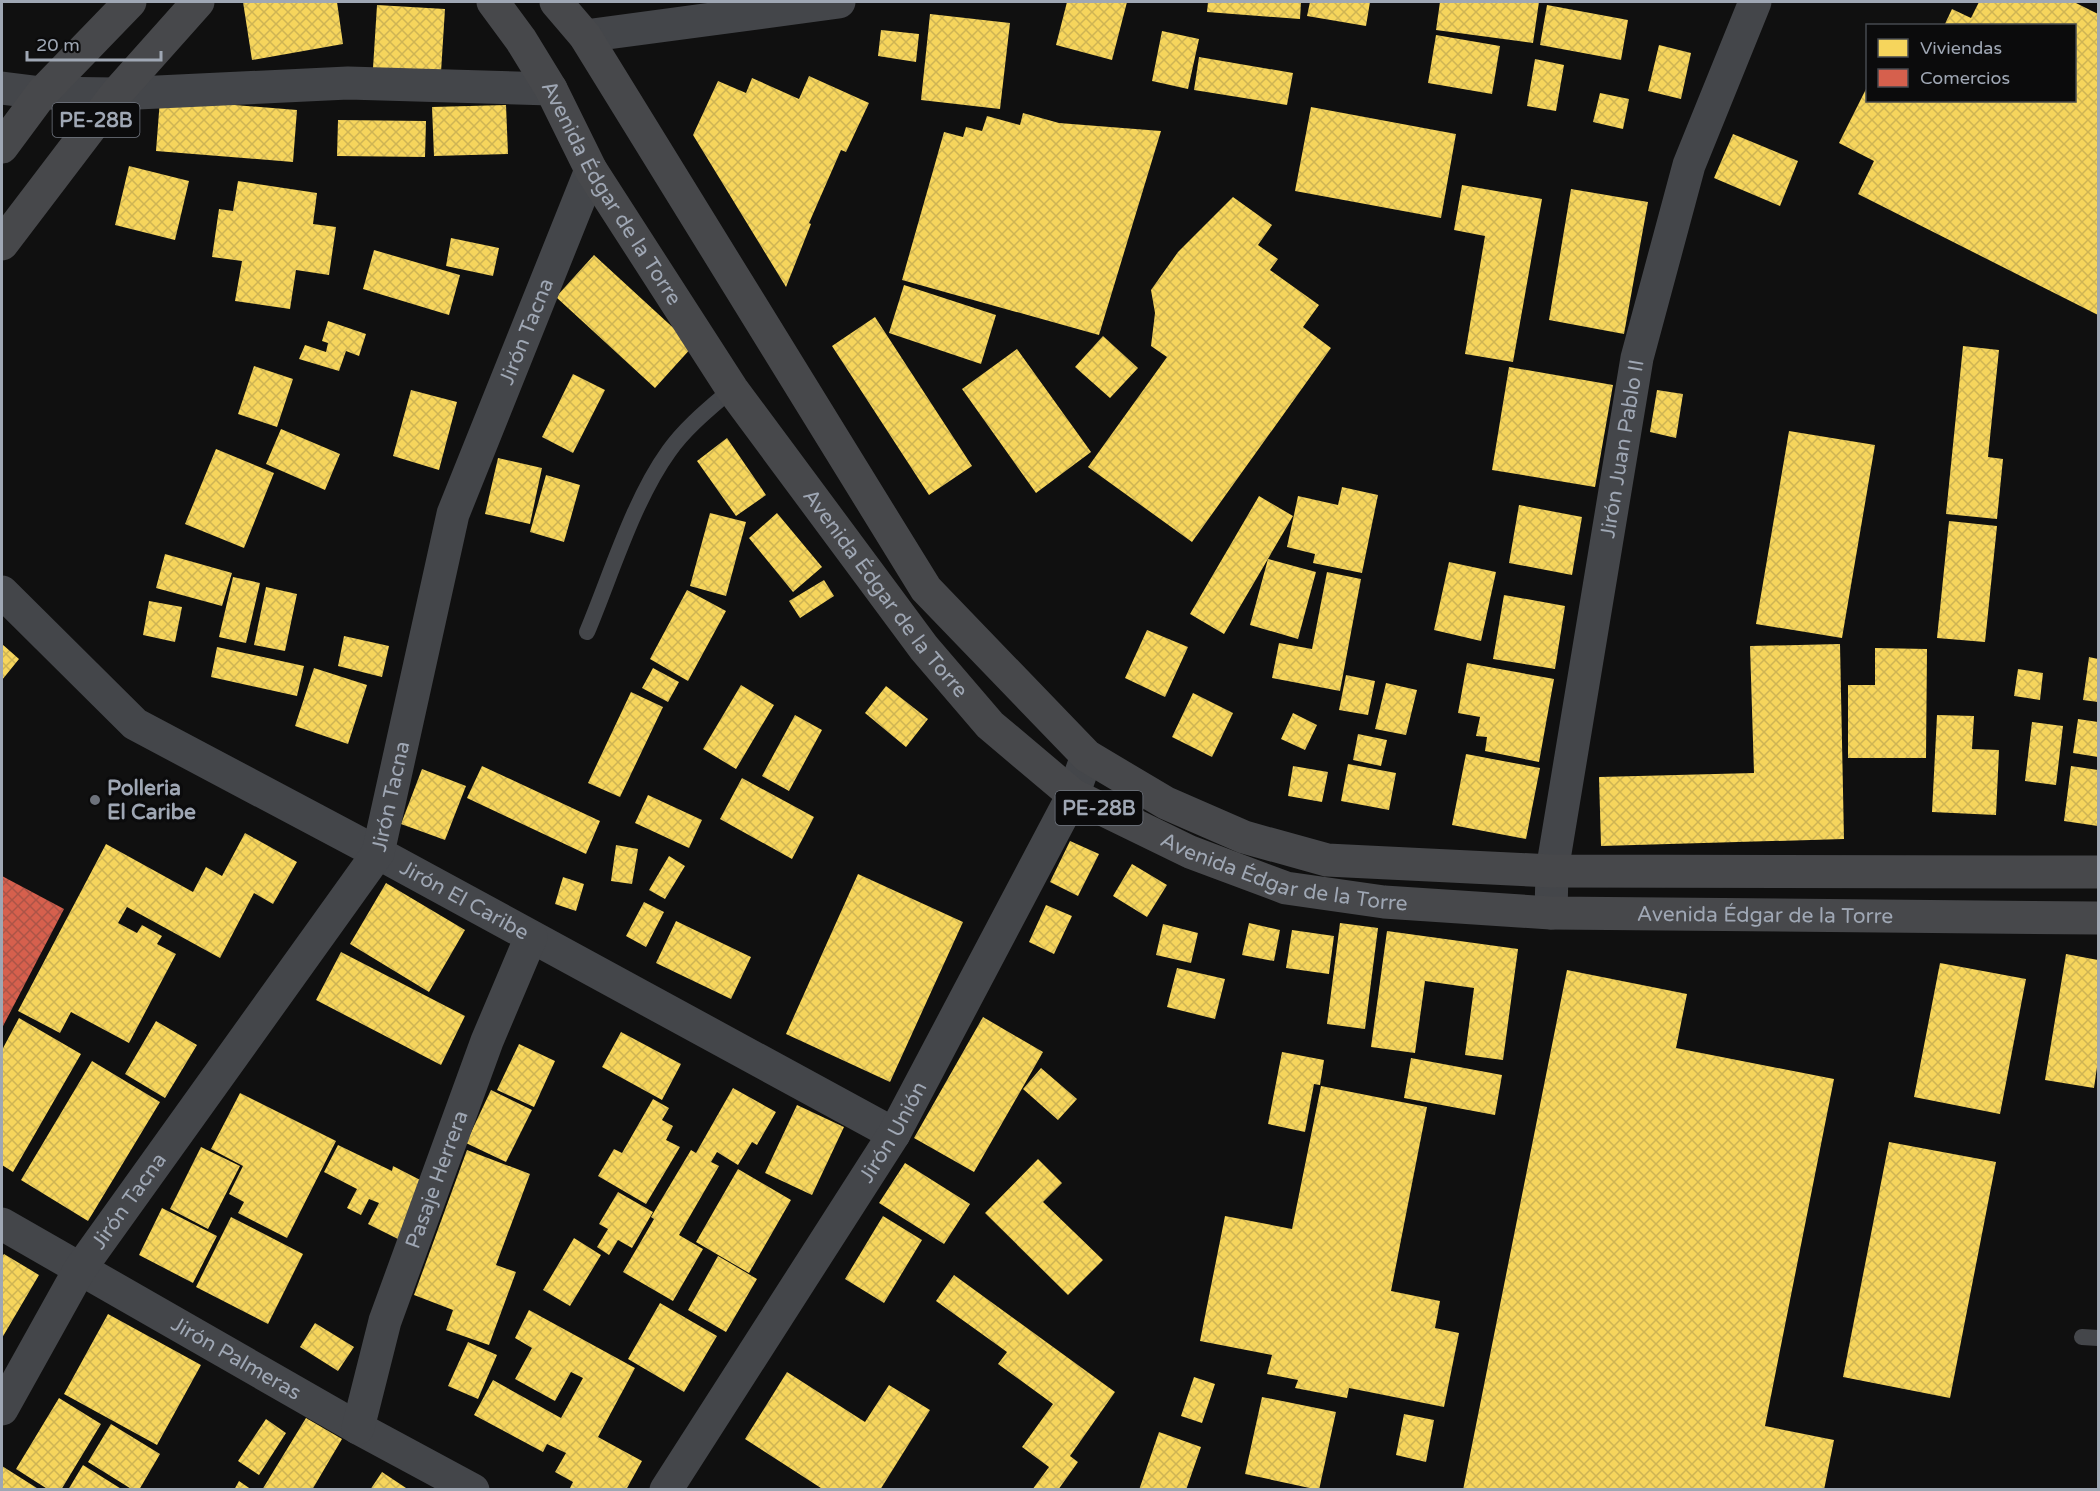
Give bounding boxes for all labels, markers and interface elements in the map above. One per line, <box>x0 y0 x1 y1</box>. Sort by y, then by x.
scale bar <box>27 24 160 62</box>
legend <box>1866 24 2076 102</box>
text: 20 m <box>36 34 80 56</box>
text: Viviendas <box>1920 37 2002 59</box>
text: Comercios <box>1920 67 2010 89</box>
street label: Avenida Édgar de la Torre <box>536 76 687 310</box>
road number: PE-28B <box>52 103 140 137</box>
street label: Jirón Tacna <box>494 275 559 388</box>
street label: Jirón Juan Pablo II <box>1595 358 1650 540</box>
street label: Avenida Édgar de la Torre <box>797 484 973 703</box>
street label: Jirón Tacna <box>367 739 415 854</box>
place label: Polleria El Caribe <box>107 776 196 825</box>
road number: PE-28B <box>1056 791 1142 825</box>
marker: Polleria El Caribe <box>88 793 102 807</box>
street label: Avenida Édgar de la Torre <box>1156 828 1409 917</box>
street label: Jirón El Caribe <box>396 855 533 946</box>
street label: Avenida Édgar de la Torre <box>1637 902 1894 929</box>
street label: Jirón Unión <box>854 1077 932 1188</box>
street label: Pasaje Herrera <box>400 1107 474 1252</box>
street label: Jirón Tacna <box>86 1148 172 1254</box>
street label: Jirón Palmeras <box>167 1312 305 1406</box>

